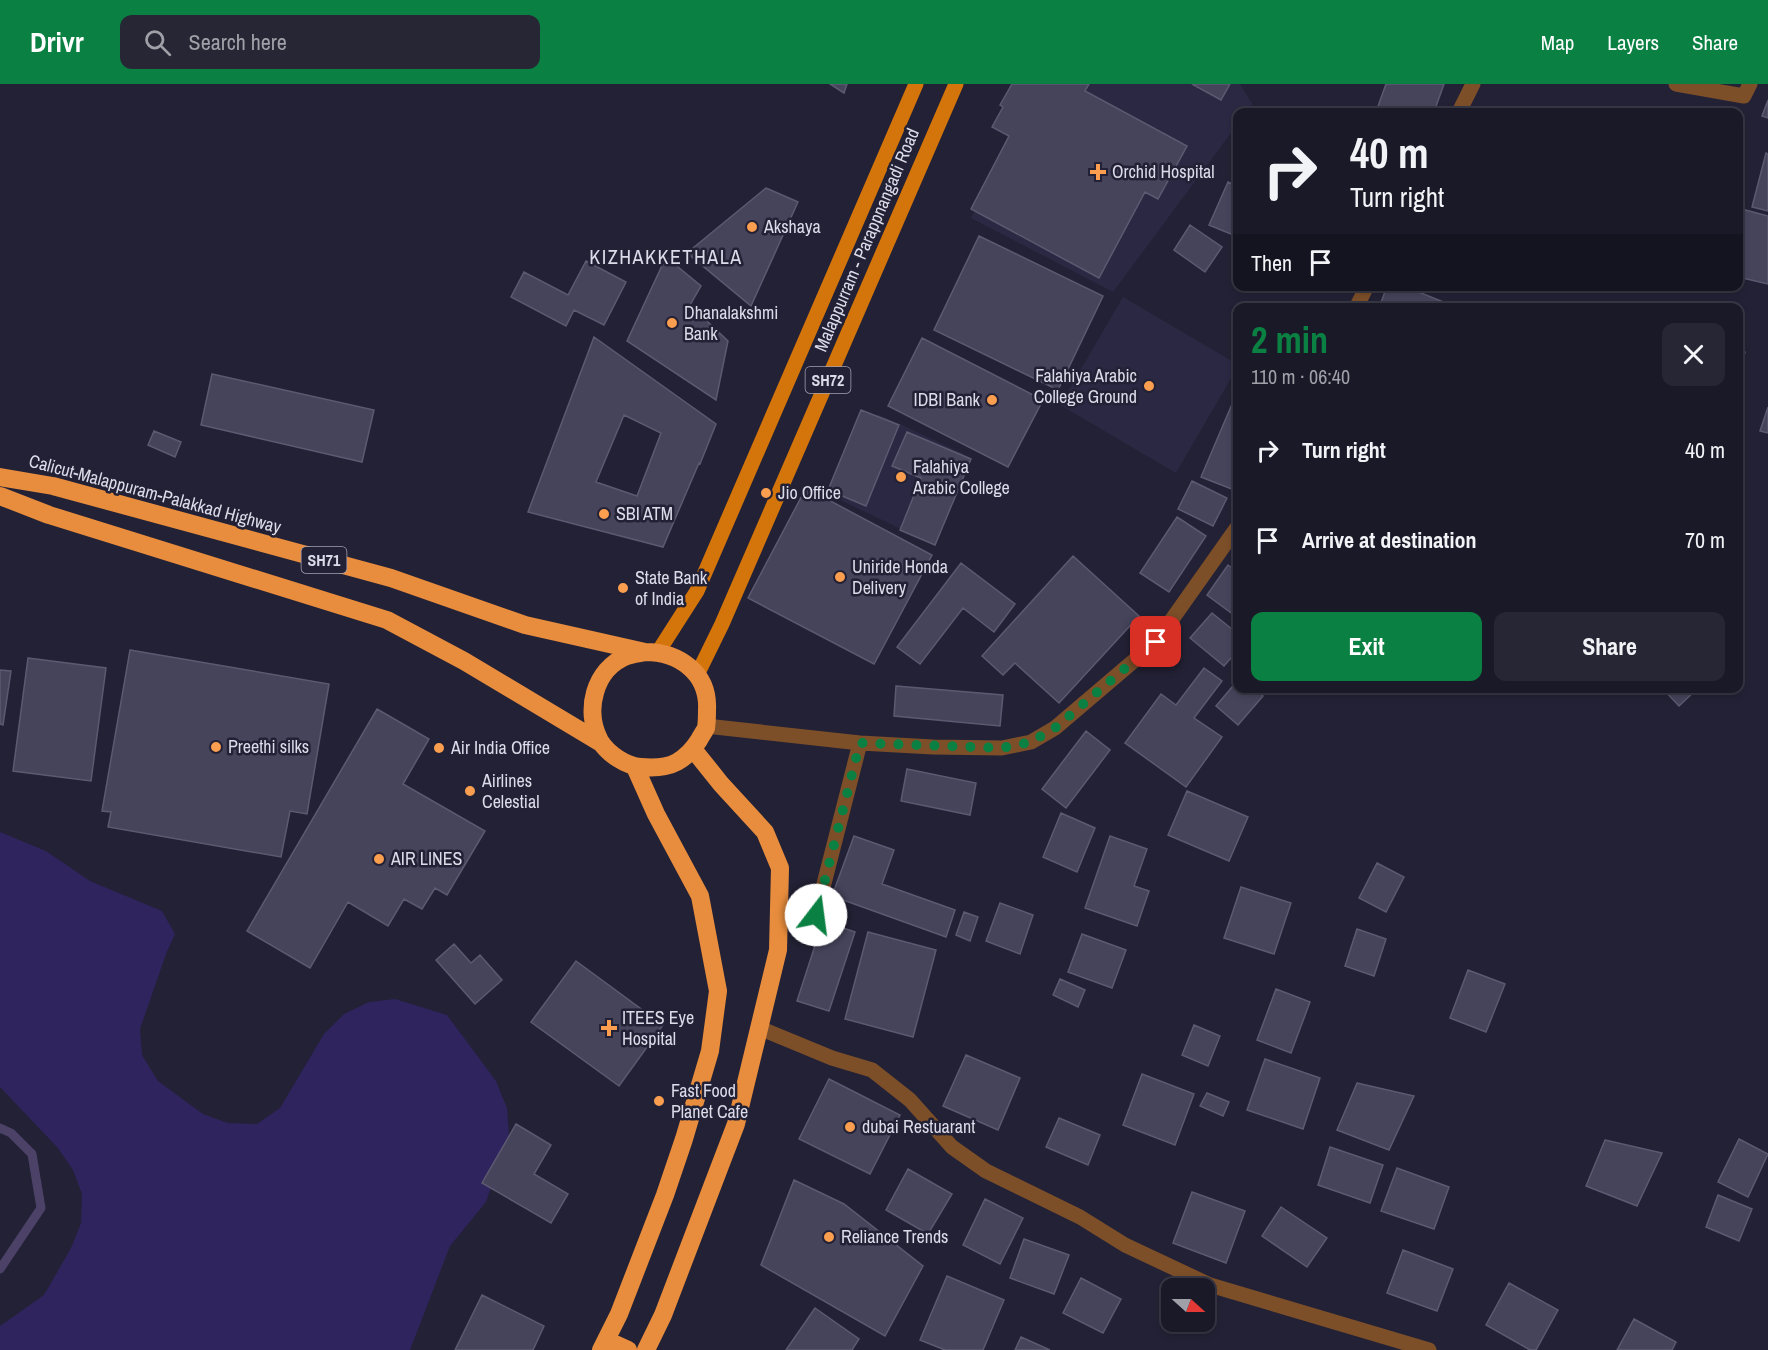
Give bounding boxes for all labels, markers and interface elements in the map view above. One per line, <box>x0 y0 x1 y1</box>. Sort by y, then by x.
search box <box>120 15 540 69</box>
text: Drivr <box>30 23 84 61</box>
icon: search <box>141 26 174 59</box>
text: Search here <box>189 27 287 57</box>
text: Map <box>1541 28 1574 57</box>
text: Layers <box>1607 28 1659 57</box>
text: Share <box>1692 28 1738 57</box>
street label: Malappurram - Parappnangadi Road <box>808 124 925 355</box>
text: 40 m <box>1350 125 1429 181</box>
icon: right <box>1251 132 1329 210</box>
place label: Orchid Hospital <box>1112 159 1215 184</box>
marker: Orchid Hospital <box>1089 163 1107 181</box>
text: Turn right <box>1350 179 1444 215</box>
place label: Akshaya <box>763 214 821 239</box>
marker: Akshaya <box>745 220 759 234</box>
district label: KIZHAKKETHALA <box>589 243 743 270</box>
icon: arrive <box>1304 246 1337 279</box>
text: Then <box>1251 248 1292 278</box>
place label: Dhanalakshmi Bank <box>684 300 778 346</box>
marker: Dhanalakshmi Bank <box>665 316 679 330</box>
text: 2 min <box>1251 316 1328 364</box>
button: close <box>1662 323 1725 386</box>
place label: Falahiya Arabic College Ground <box>1034 363 1137 409</box>
text: 110 m · 06:40 <box>1251 363 1350 390</box>
road number: SH72 <box>806 367 850 393</box>
marker: Falahiya Arabic College Ground <box>1142 379 1156 393</box>
place label: IDBI Bank <box>914 387 981 412</box>
marker: IDBI Bank <box>985 393 999 407</box>
icon: right <box>1251 434 1284 467</box>
text: Turn right <box>1302 435 1386 465</box>
text: 40 m <box>1685 435 1725 465</box>
street label: Calicut-Malappuram-Palakkad Highway <box>26 448 285 539</box>
place label: Falahiya Arabic College <box>912 454 1010 500</box>
marker: Falahiya Arabic College <box>894 470 908 484</box>
place label: Jio Office <box>778 480 841 505</box>
marker: Jio Office <box>759 486 773 500</box>
place label: SBI ATM <box>616 501 673 526</box>
marker: SBI ATM <box>597 507 611 521</box>
icon: arrive <box>1251 524 1284 557</box>
text: Arrive at destination <box>1302 525 1476 555</box>
text: 70 m <box>1685 525 1725 555</box>
road number: SH71 <box>302 547 346 573</box>
place label: Uniride Honda Delivery <box>852 554 948 600</box>
place label: State Bank of India <box>635 565 708 611</box>
marker: Uniride Honda Delivery <box>833 570 847 584</box>
marker: State Bank of India <box>616 581 630 595</box>
button: Exit <box>1251 612 1482 681</box>
button: Share <box>1494 612 1725 681</box>
pin <box>1130 616 1181 667</box>
icon: arrive <box>1139 625 1172 658</box>
place label: Preethi silks <box>228 734 309 759</box>
place label: Air India Office <box>450 735 550 760</box>
marker: Preethi silks <box>209 740 223 754</box>
marker: Air India Office <box>432 741 446 755</box>
place label: Airlines Celestial <box>481 768 539 814</box>
marker: Airlines Celestial <box>463 784 477 798</box>
place label: AIR LINES <box>390 846 463 871</box>
marker: AIR LINES <box>372 852 386 866</box>
position arrow <box>784 883 848 947</box>
place label: ITEES Eye Hospital <box>622 1005 694 1051</box>
marker: ITEES Eye Hospital <box>600 1019 618 1037</box>
place label: Fast Food Planet Cafe <box>671 1078 748 1124</box>
marker: Fast Food Planet Cafe <box>652 1094 666 1108</box>
place label: dubai Restuarant <box>862 1114 975 1139</box>
marker: dubai Restuarant <box>843 1120 857 1134</box>
place label: Reliance Trends <box>841 1224 949 1249</box>
marker: Reliance Trends <box>822 1230 836 1244</box>
north arrow <box>1161 1278 1215 1332</box>
map controls <box>1161 1278 1215 1332</box>

